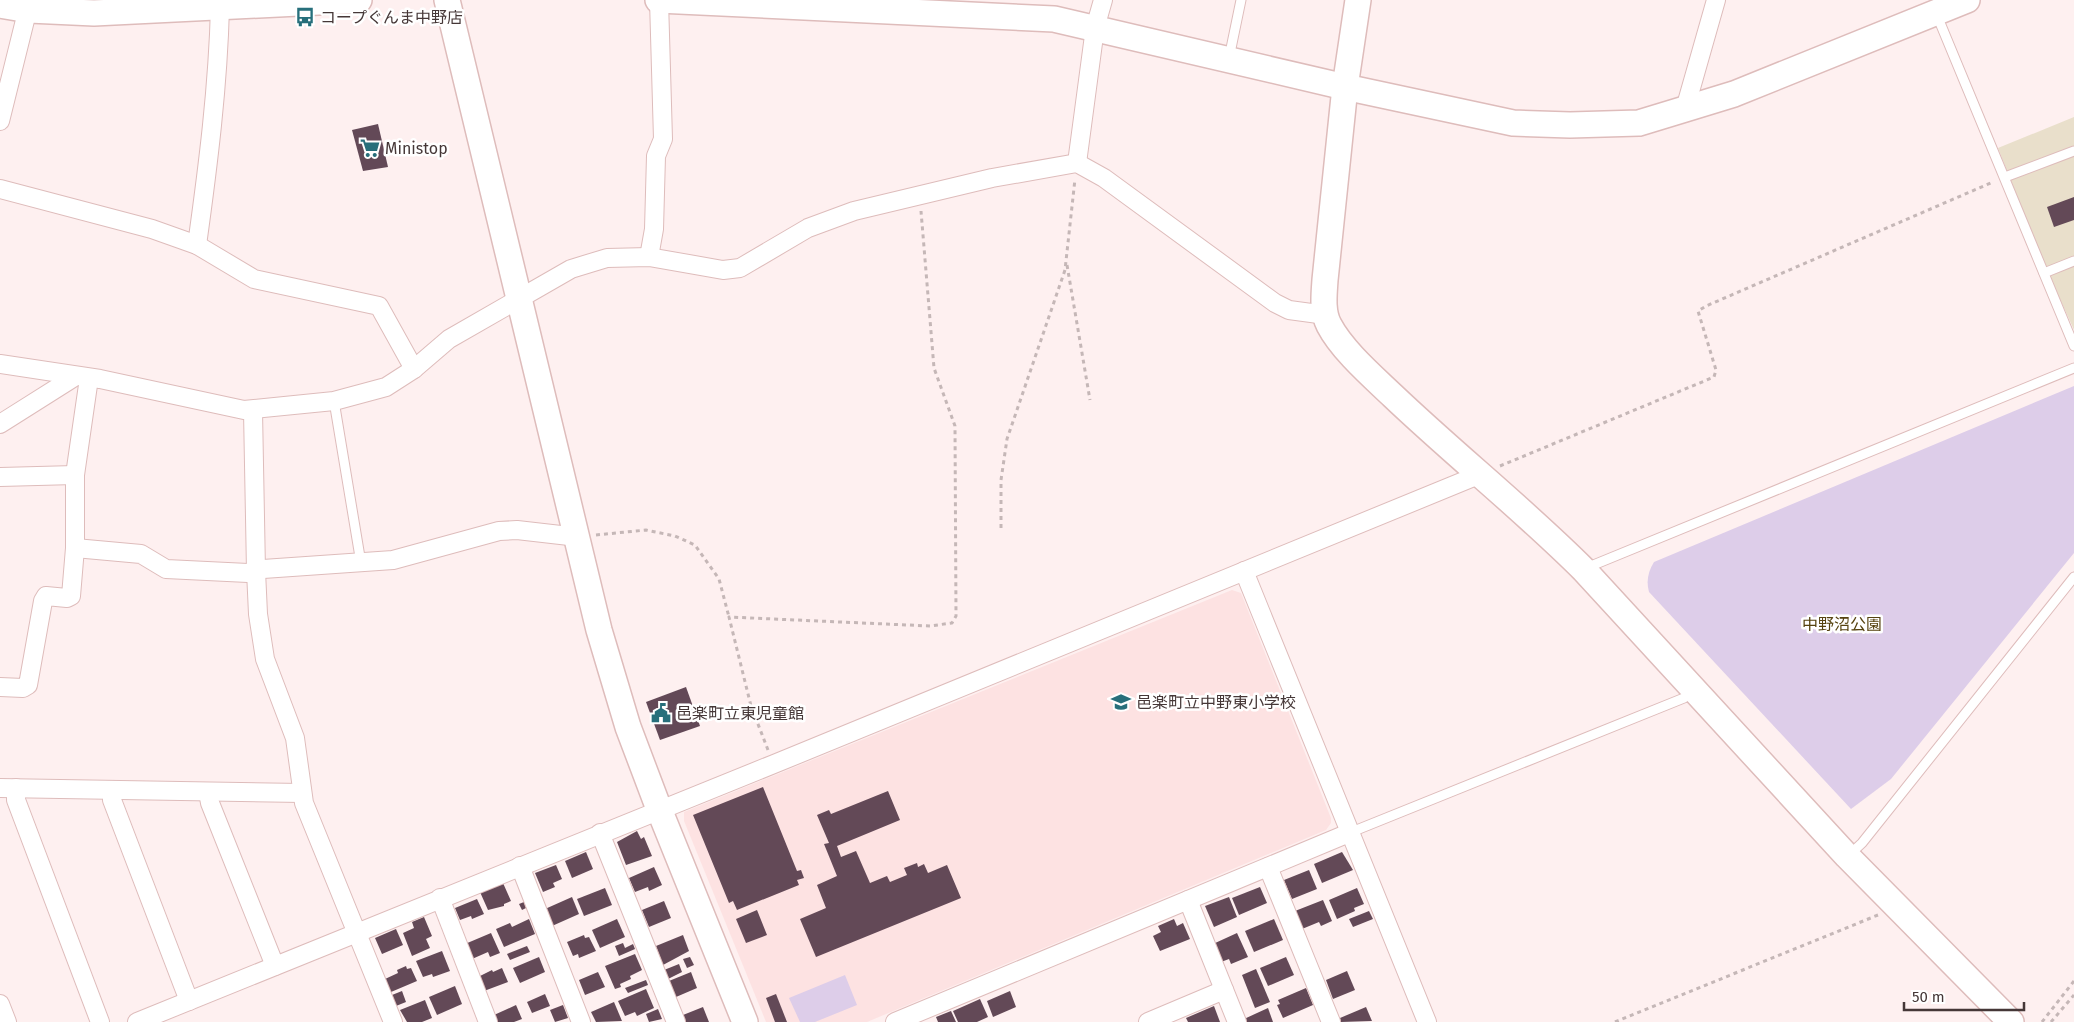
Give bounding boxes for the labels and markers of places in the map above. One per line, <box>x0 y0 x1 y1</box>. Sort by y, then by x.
bus stop icon: コープぐんま中野店 <box>294 6 316 28</box>
place label: コープぐんま中野店 <box>320 8 463 27</box>
supermarket icon: Ministop <box>359 137 381 159</box>
place label: Ministop <box>385 139 448 158</box>
school or university icon: 邑楽町立中野東小学校 <box>1110 691 1132 713</box>
place label: 邑楽町立中野東小学校 <box>1136 693 1296 712</box>
public building icon: 邑楽町立東児童館 <box>650 702 672 724</box>
place label: 邑楽町立東児童館 <box>676 704 804 723</box>

